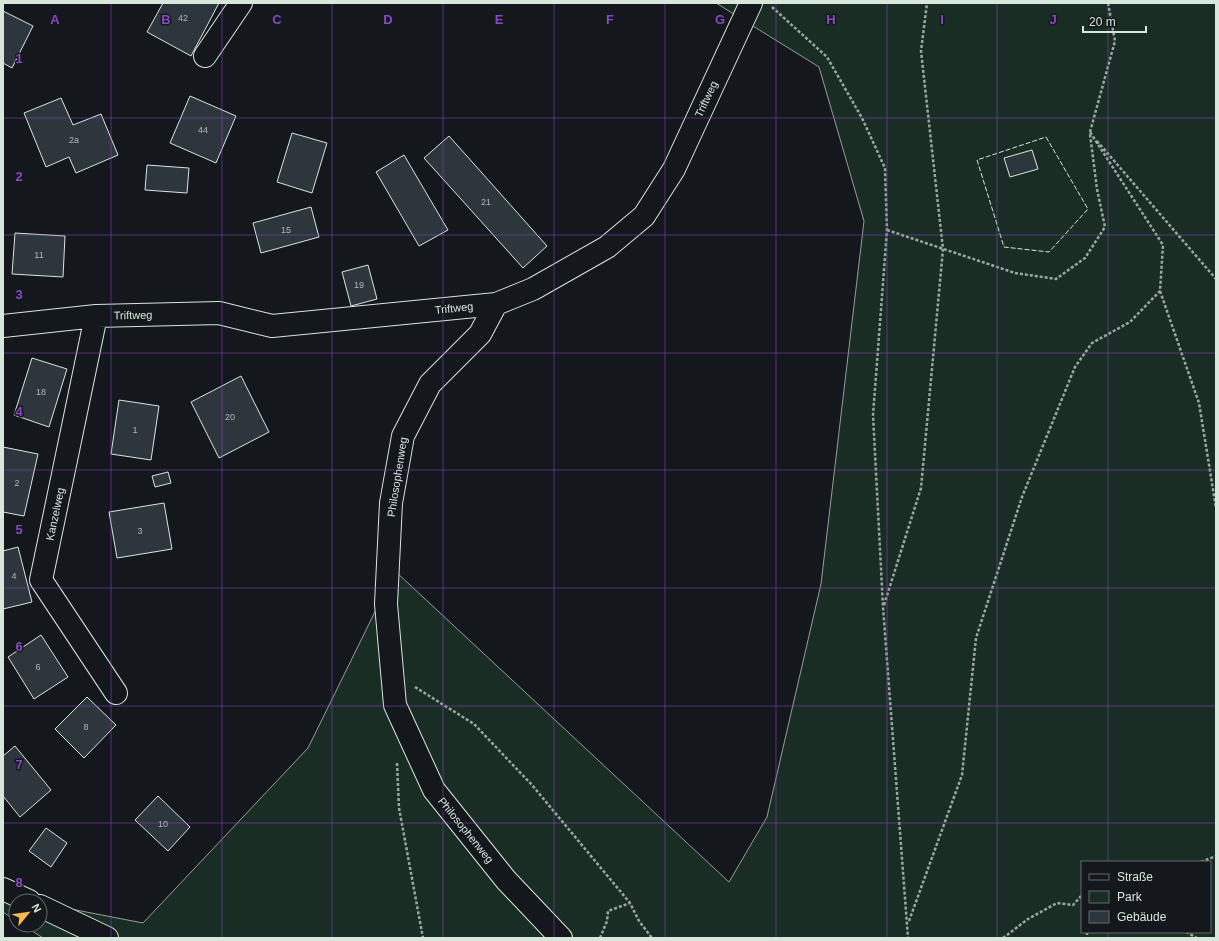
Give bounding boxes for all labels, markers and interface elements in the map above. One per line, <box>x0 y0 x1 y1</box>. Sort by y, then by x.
scale bar <box>1083 8 1146 34</box>
text: A <box>50 12 60 27</box>
text: B <box>161 12 171 27</box>
text: C <box>272 12 282 27</box>
text: D <box>383 12 393 27</box>
text: E <box>495 12 504 27</box>
text: F <box>606 12 614 27</box>
text: G <box>715 12 725 27</box>
text: H <box>826 12 836 27</box>
text: I <box>940 12 944 27</box>
text: J <box>1049 12 1057 27</box>
house number: 42 <box>178 13 188 23</box>
text: 20 m <box>1089 15 1116 29</box>
text: 1 <box>15 51 23 66</box>
street label: Triftweg <box>692 79 720 119</box>
house number: 44 <box>198 125 208 135</box>
house number: 2a <box>69 135 79 145</box>
text: 2 <box>15 169 23 184</box>
house number: 21 <box>481 197 491 207</box>
house number: 15 <box>281 225 291 235</box>
house number: 11 <box>34 250 44 260</box>
house number: 19 <box>354 280 364 290</box>
text: 3 <box>15 287 23 302</box>
street label: Triftweg <box>434 300 474 316</box>
street label: Triftweg <box>114 309 152 321</box>
house number: 18 <box>36 387 46 397</box>
text: 4 <box>15 404 23 419</box>
house number: 20 <box>225 412 235 422</box>
house number: 1 <box>132 425 138 435</box>
street label: Philosophenweg <box>385 436 409 518</box>
house number: 2 <box>14 478 20 488</box>
street label: Kanzelweg <box>44 486 66 542</box>
text: 5 <box>15 522 23 537</box>
house number: 3 <box>137 526 143 536</box>
house number: 4 <box>11 571 17 581</box>
text: 6 <box>15 639 23 654</box>
house number: 6 <box>35 662 41 672</box>
house number: 8 <box>83 722 89 732</box>
text: 7 <box>15 757 23 772</box>
street label: Philosophenweg <box>436 795 496 865</box>
house number: 10 <box>158 819 168 829</box>
legend <box>1081 861 1211 933</box>
text: Straße <box>1117 870 1153 884</box>
text: 8 <box>15 875 23 890</box>
text: Park <box>1117 890 1143 904</box>
north arrow <box>8 893 48 933</box>
text: N <box>30 902 44 915</box>
text: Gebäude <box>1117 910 1167 924</box>

